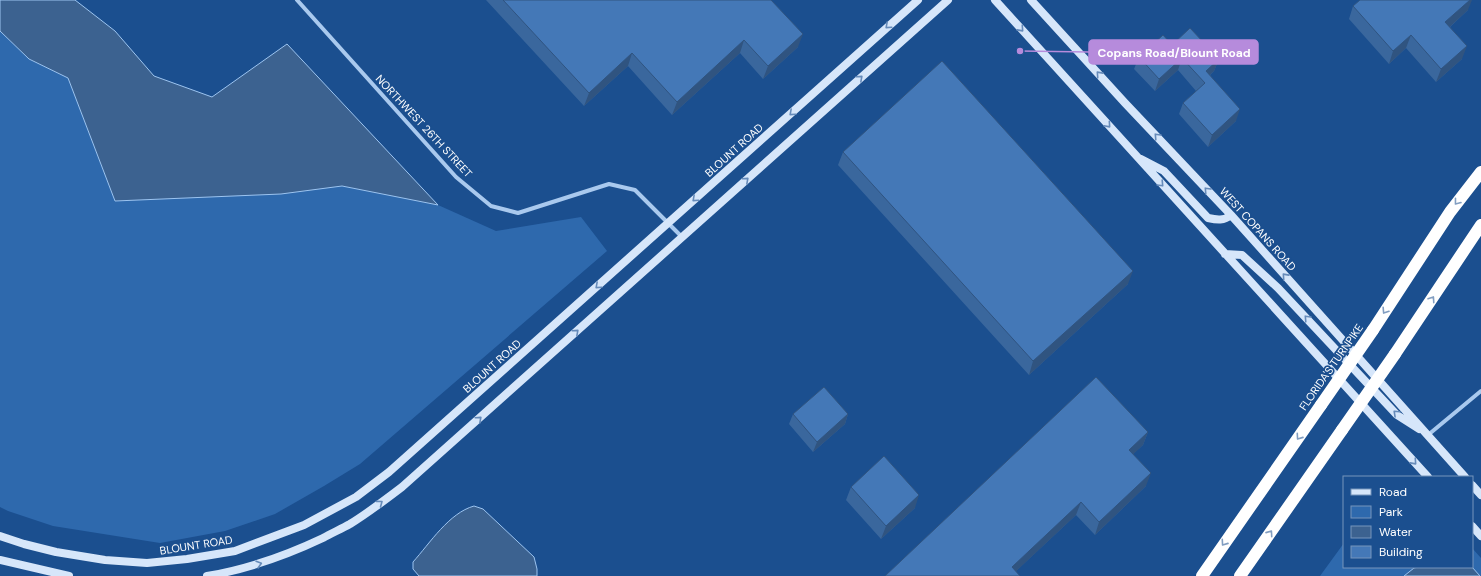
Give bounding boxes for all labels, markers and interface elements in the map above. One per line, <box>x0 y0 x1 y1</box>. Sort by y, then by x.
one-way arrow <box>886 21 893 28</box>
one-way arrow <box>1017 24 1024 32</box>
callout: Copans Road/Blount Road <box>1089 40 1258 64</box>
text: Copans Road/Blount Road <box>1097 45 1251 61</box>
one-way arrow <box>1096 71 1104 79</box>
street label: NORTHWEST 26TH STREET <box>373 72 475 180</box>
one-way arrow <box>855 76 863 83</box>
one-way arrow <box>789 108 796 115</box>
street label: BLOUNT ROAD <box>702 120 766 180</box>
one-way arrow <box>1104 120 1111 128</box>
one-way arrow <box>1154 133 1162 141</box>
one-way arrow <box>741 178 749 185</box>
one-way arrow <box>1157 179 1164 187</box>
street label: WEST COPANS ROAD <box>1217 184 1299 274</box>
one-way arrow <box>1205 187 1212 195</box>
one-way arrow <box>692 195 699 202</box>
one-way arrow <box>1455 198 1462 205</box>
one-way arrow <box>1283 273 1290 280</box>
one-way arrow <box>595 281 602 288</box>
one-way arrow <box>1427 296 1434 303</box>
one-way arrow <box>1383 307 1390 314</box>
one-way arrow <box>1304 315 1311 323</box>
street label: FLORIDA'S TURNPIKE <box>1296 321 1366 413</box>
one-way arrow <box>571 329 579 337</box>
street label: BLOUNT ROAD <box>460 336 524 396</box>
one-way arrow <box>1393 410 1401 418</box>
one-way arrow <box>474 416 482 423</box>
one-way arrow <box>1297 432 1304 439</box>
one-way arrow <box>1409 457 1417 465</box>
legend <box>1343 476 1473 568</box>
text: Road <box>1379 484 1407 500</box>
one-way arrow <box>376 501 383 508</box>
text: Park <box>1379 504 1403 520</box>
text: Water <box>1379 524 1413 540</box>
one-way arrow <box>1265 530 1272 537</box>
street label: BLOUNT ROAD <box>159 532 234 558</box>
one-way arrow <box>1222 539 1229 546</box>
text: Building <box>1379 544 1423 560</box>
one-way arrow <box>255 560 262 569</box>

